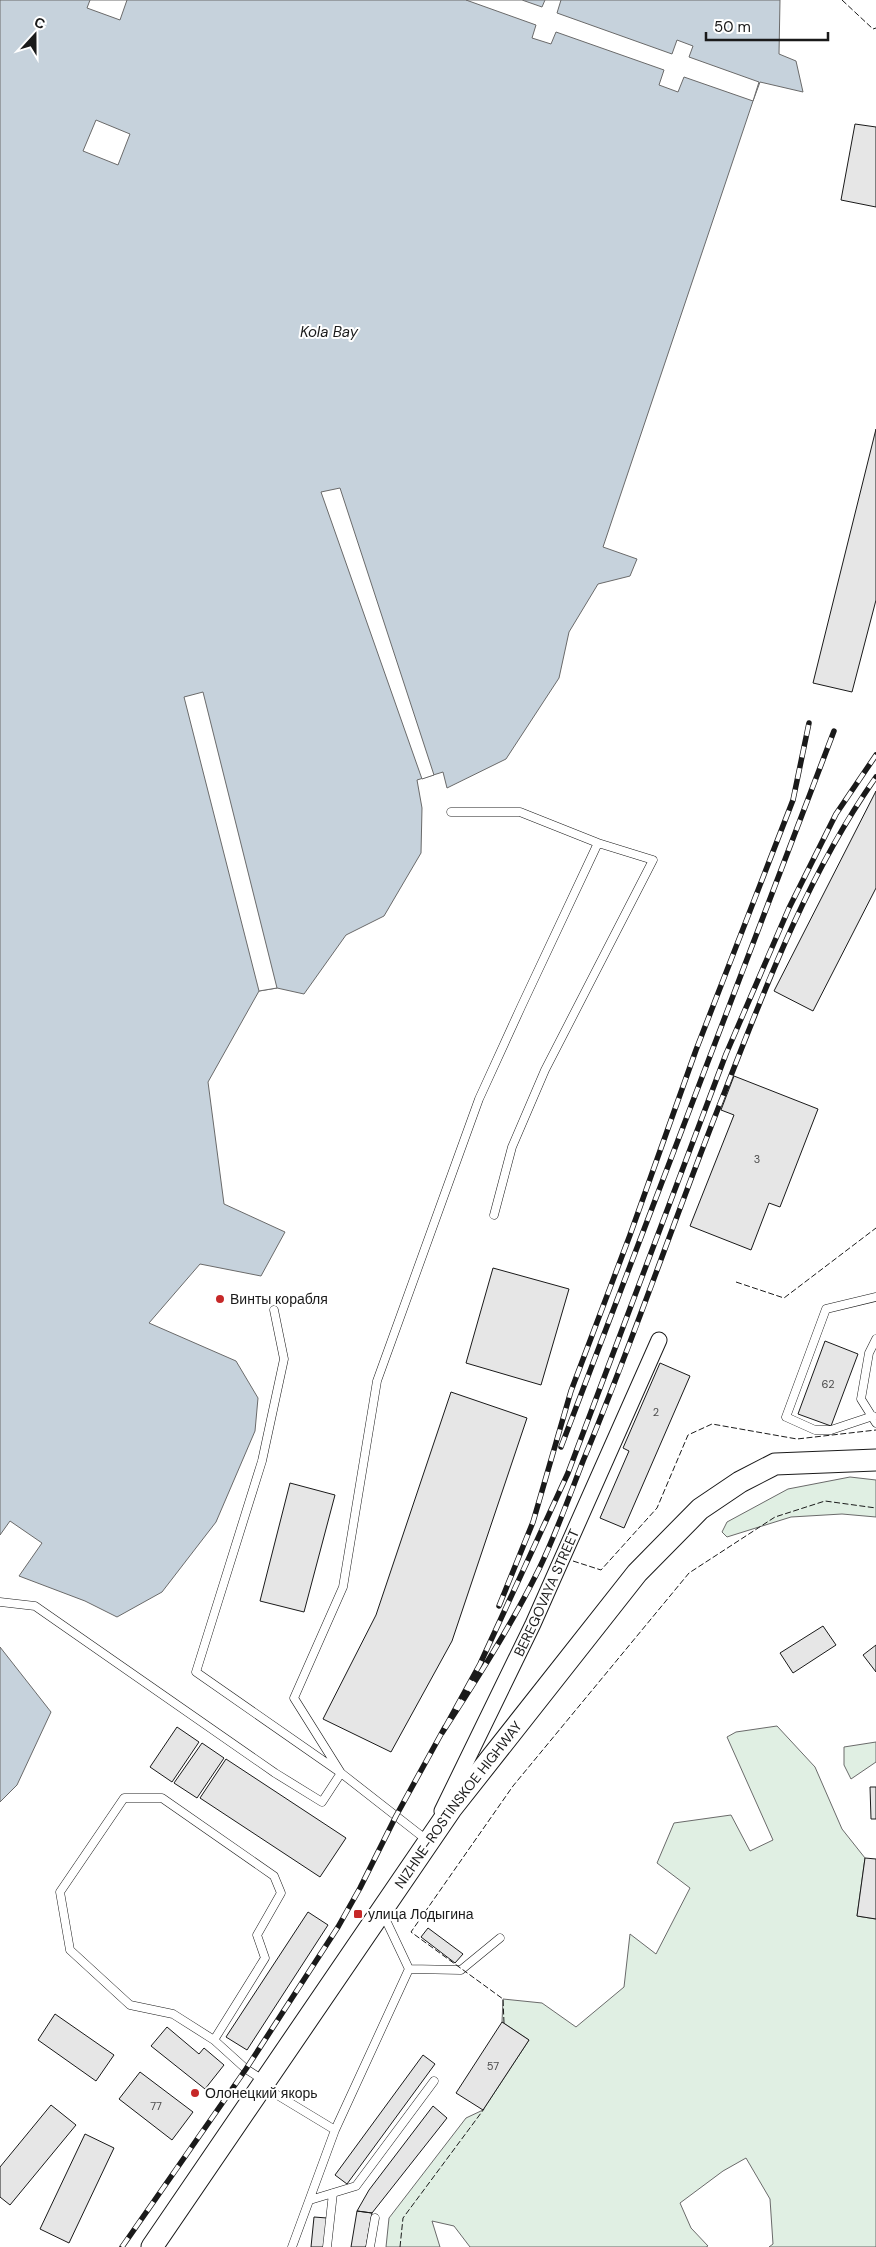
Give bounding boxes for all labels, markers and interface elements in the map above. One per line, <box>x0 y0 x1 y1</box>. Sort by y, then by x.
north arrow <box>10 10 60 60</box>
scale bar <box>706 10 828 42</box>
text: С <box>32 13 48 33</box>
text: 50 m <box>714 17 751 37</box>
water label: Kola Bay <box>300 322 359 342</box>
house number: 3 <box>754 1152 760 1166</box>
place label: Винты корабля <box>230 1290 328 1308</box>
marker: Винты корабля <box>214 1293 226 1305</box>
house number: 62 <box>822 1377 834 1391</box>
house number: 2 <box>653 1405 659 1419</box>
street label: BEREGOVAYA STREET <box>510 1526 583 1659</box>
street label: NIZHNE-ROSTINSKOE HIGHWAY <box>391 1718 526 1892</box>
place label: улица Лодыгина <box>368 1905 474 1923</box>
marker: улица Лодыгина <box>352 1908 364 1920</box>
house number: 57 <box>487 2059 499 2073</box>
place label: Олонецкий якорь <box>205 2084 318 2102</box>
marker: Олонецкий якорь <box>189 2087 201 2099</box>
house number: 77 <box>150 2099 162 2113</box>

